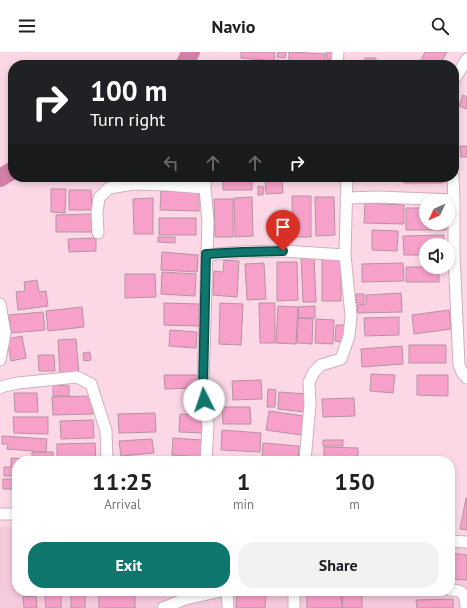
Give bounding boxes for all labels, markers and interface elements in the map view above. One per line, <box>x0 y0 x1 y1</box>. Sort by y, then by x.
icon: menu <box>16 15 38 37</box>
text: Navio <box>212 15 255 38</box>
icon: search <box>429 15 451 37</box>
text: 100 m <box>90 72 167 109</box>
icon: right <box>24 76 76 128</box>
text: Turn right <box>90 108 165 131</box>
icon: left <box>160 152 182 174</box>
icon: ahead <box>202 152 224 174</box>
icon: ahead <box>244 152 266 174</box>
icon: right <box>286 152 308 174</box>
north arrow <box>419 194 455 230</box>
map controls <box>419 194 455 274</box>
pin <box>266 210 300 251</box>
icon: arrive <box>272 216 294 238</box>
button: sound <box>419 238 455 274</box>
position arrow <box>183 379 225 421</box>
text: 11:25 <box>92 466 153 497</box>
text: 1 <box>237 466 250 497</box>
text: 150 <box>334 466 375 497</box>
text: Arrival <box>104 496 141 513</box>
text: min <box>233 496 254 513</box>
text: m <box>349 496 360 513</box>
button: Exit <box>28 542 230 588</box>
button: Share <box>238 542 439 588</box>

